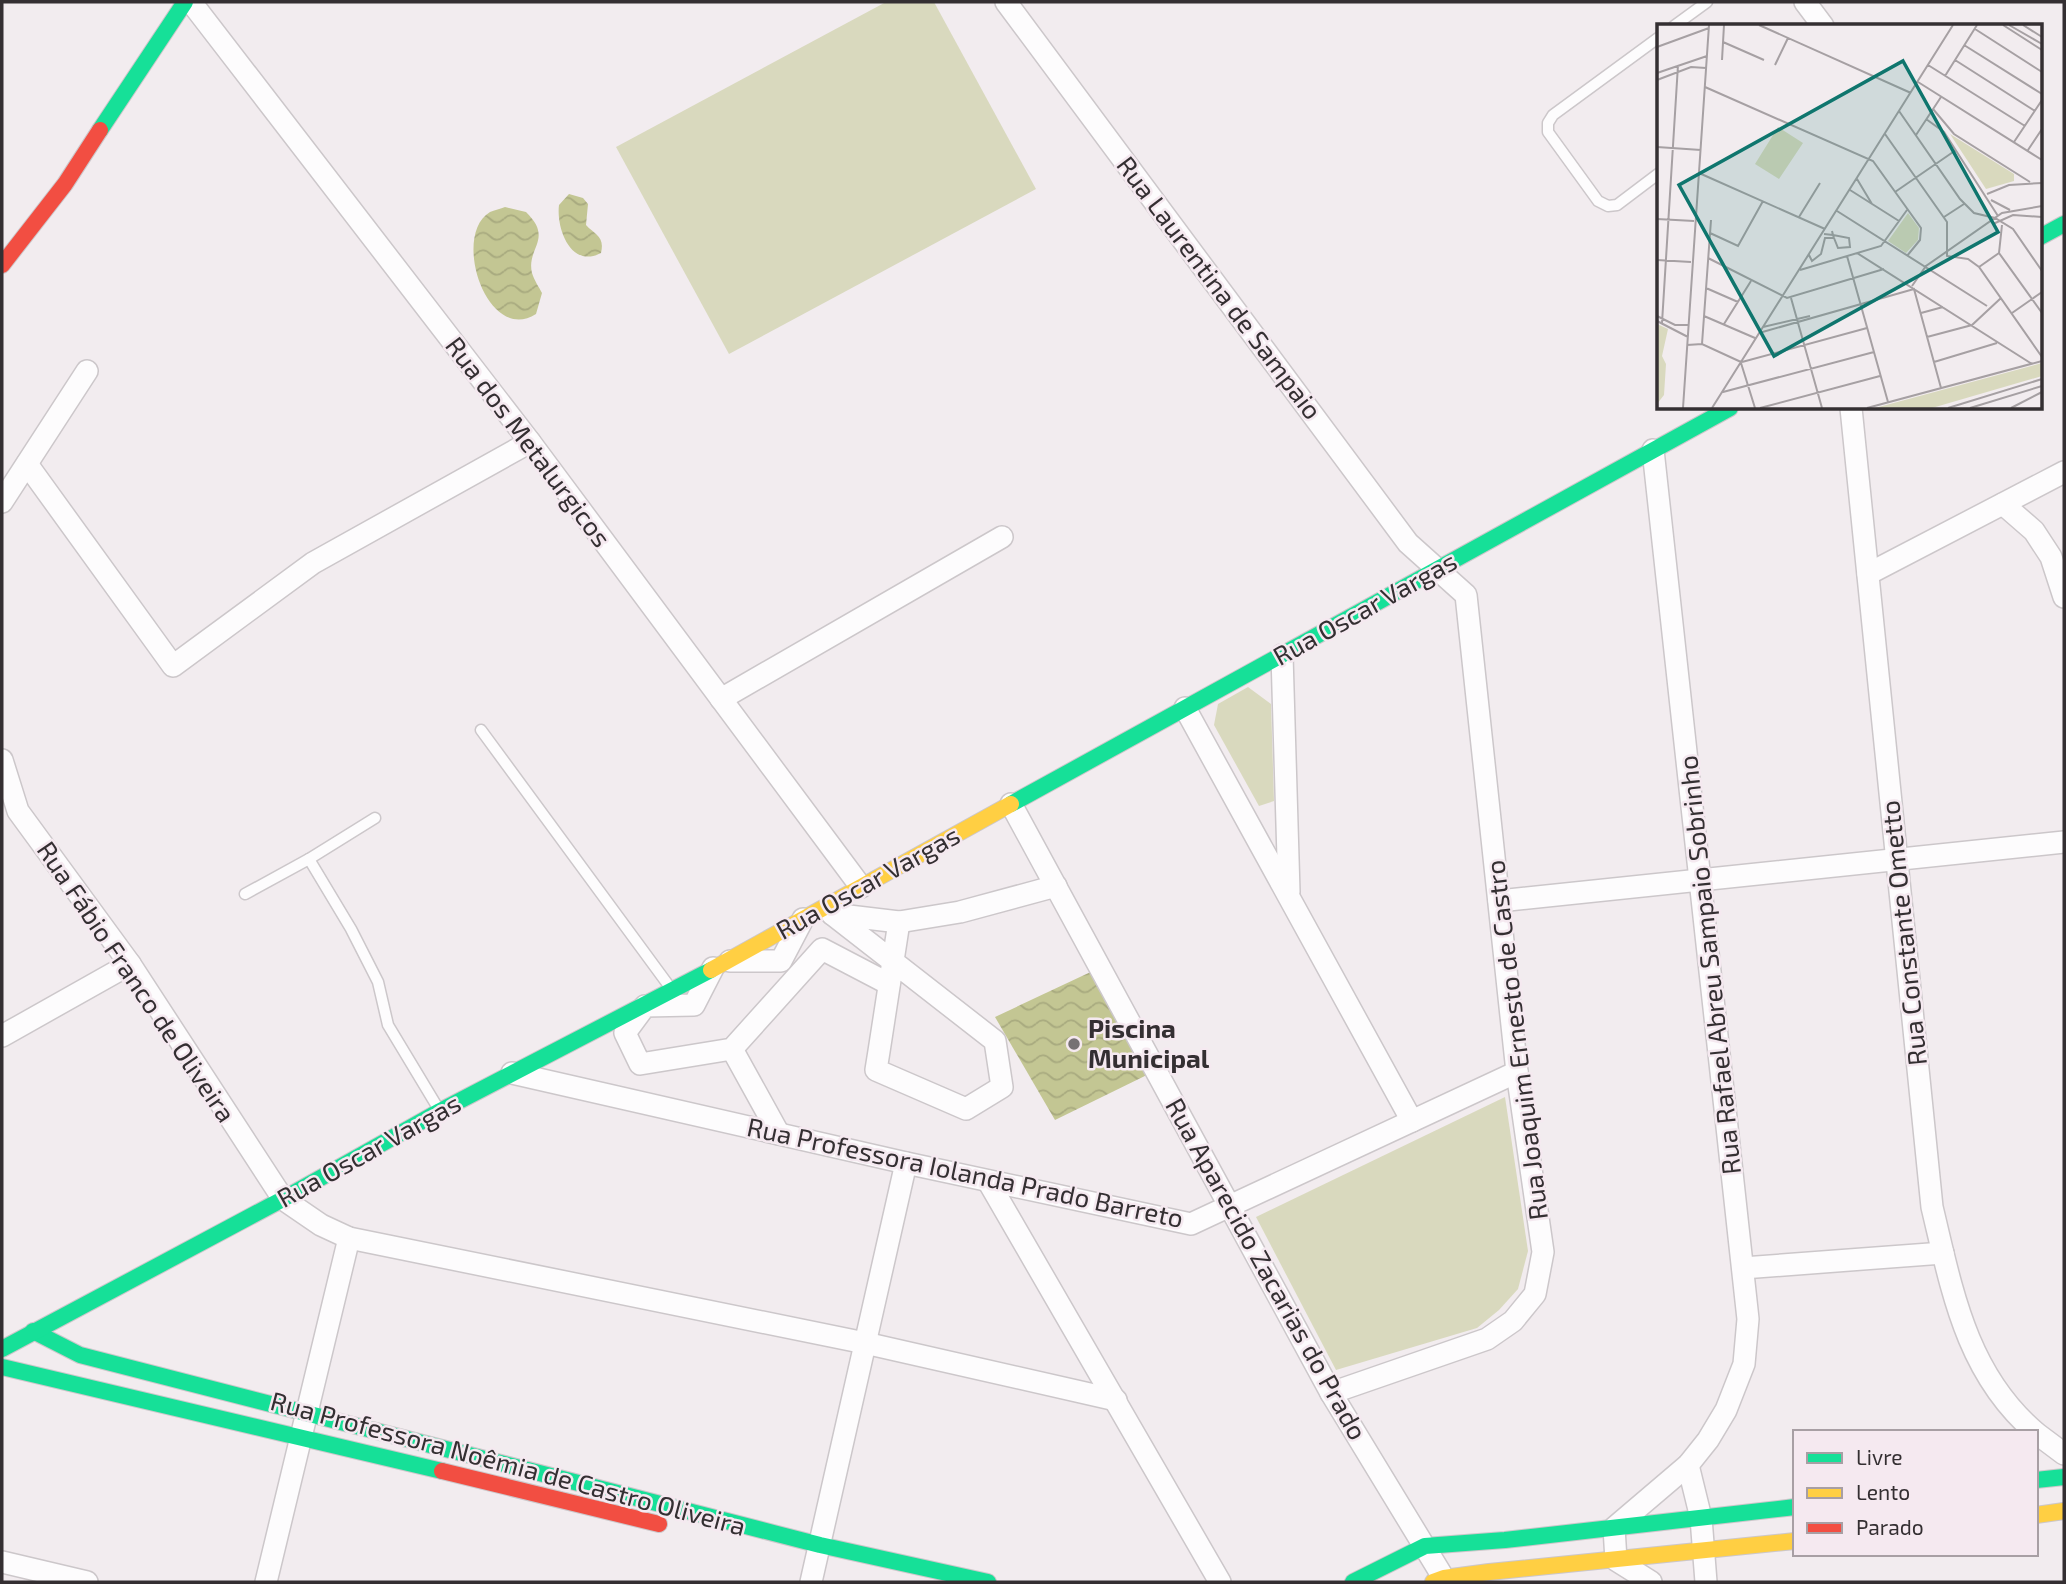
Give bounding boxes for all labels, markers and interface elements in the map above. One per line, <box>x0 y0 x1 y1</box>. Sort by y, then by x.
inset map <box>1657 24 2042 410</box>
street label: Rua Laurentina de Sampaio <box>1111 150 1329 425</box>
street label: Rua dos Metalurgicos <box>440 330 618 552</box>
street label: Rua Oscar Vargas <box>1267 544 1461 671</box>
street label: Rua Rafael Abreu Sampaio Sobrinho <box>1671 754 1746 1176</box>
street label: Rua Constante Ometto <box>1873 799 1932 1067</box>
street label: Rua Oscar Vargas <box>770 818 964 945</box>
street label: Rua Fábio Franco de Oliveira <box>32 835 243 1127</box>
street label: Rua Joaquim Ernesto de Castro <box>1478 858 1553 1222</box>
place label: Piscina Municipal <box>1088 1012 1210 1073</box>
marker: Piscina Municipal <box>1066 1036 1082 1052</box>
street label: Rua Oscar Vargas <box>271 1086 465 1213</box>
street label: Rua Aparecido Zacarias do Prado <box>1160 1092 1374 1445</box>
street label: Rua Professora Iolanda Prado Barreto <box>744 1110 1186 1233</box>
street label: Rua Professora Noêmia de Castro Oliveira <box>267 1384 749 1541</box>
legend <box>1793 1430 2038 1556</box>
text: Livre <box>1856 1444 1903 1469</box>
text: Lento <box>1856 1479 1910 1504</box>
text: Parado <box>1856 1514 1924 1539</box>

